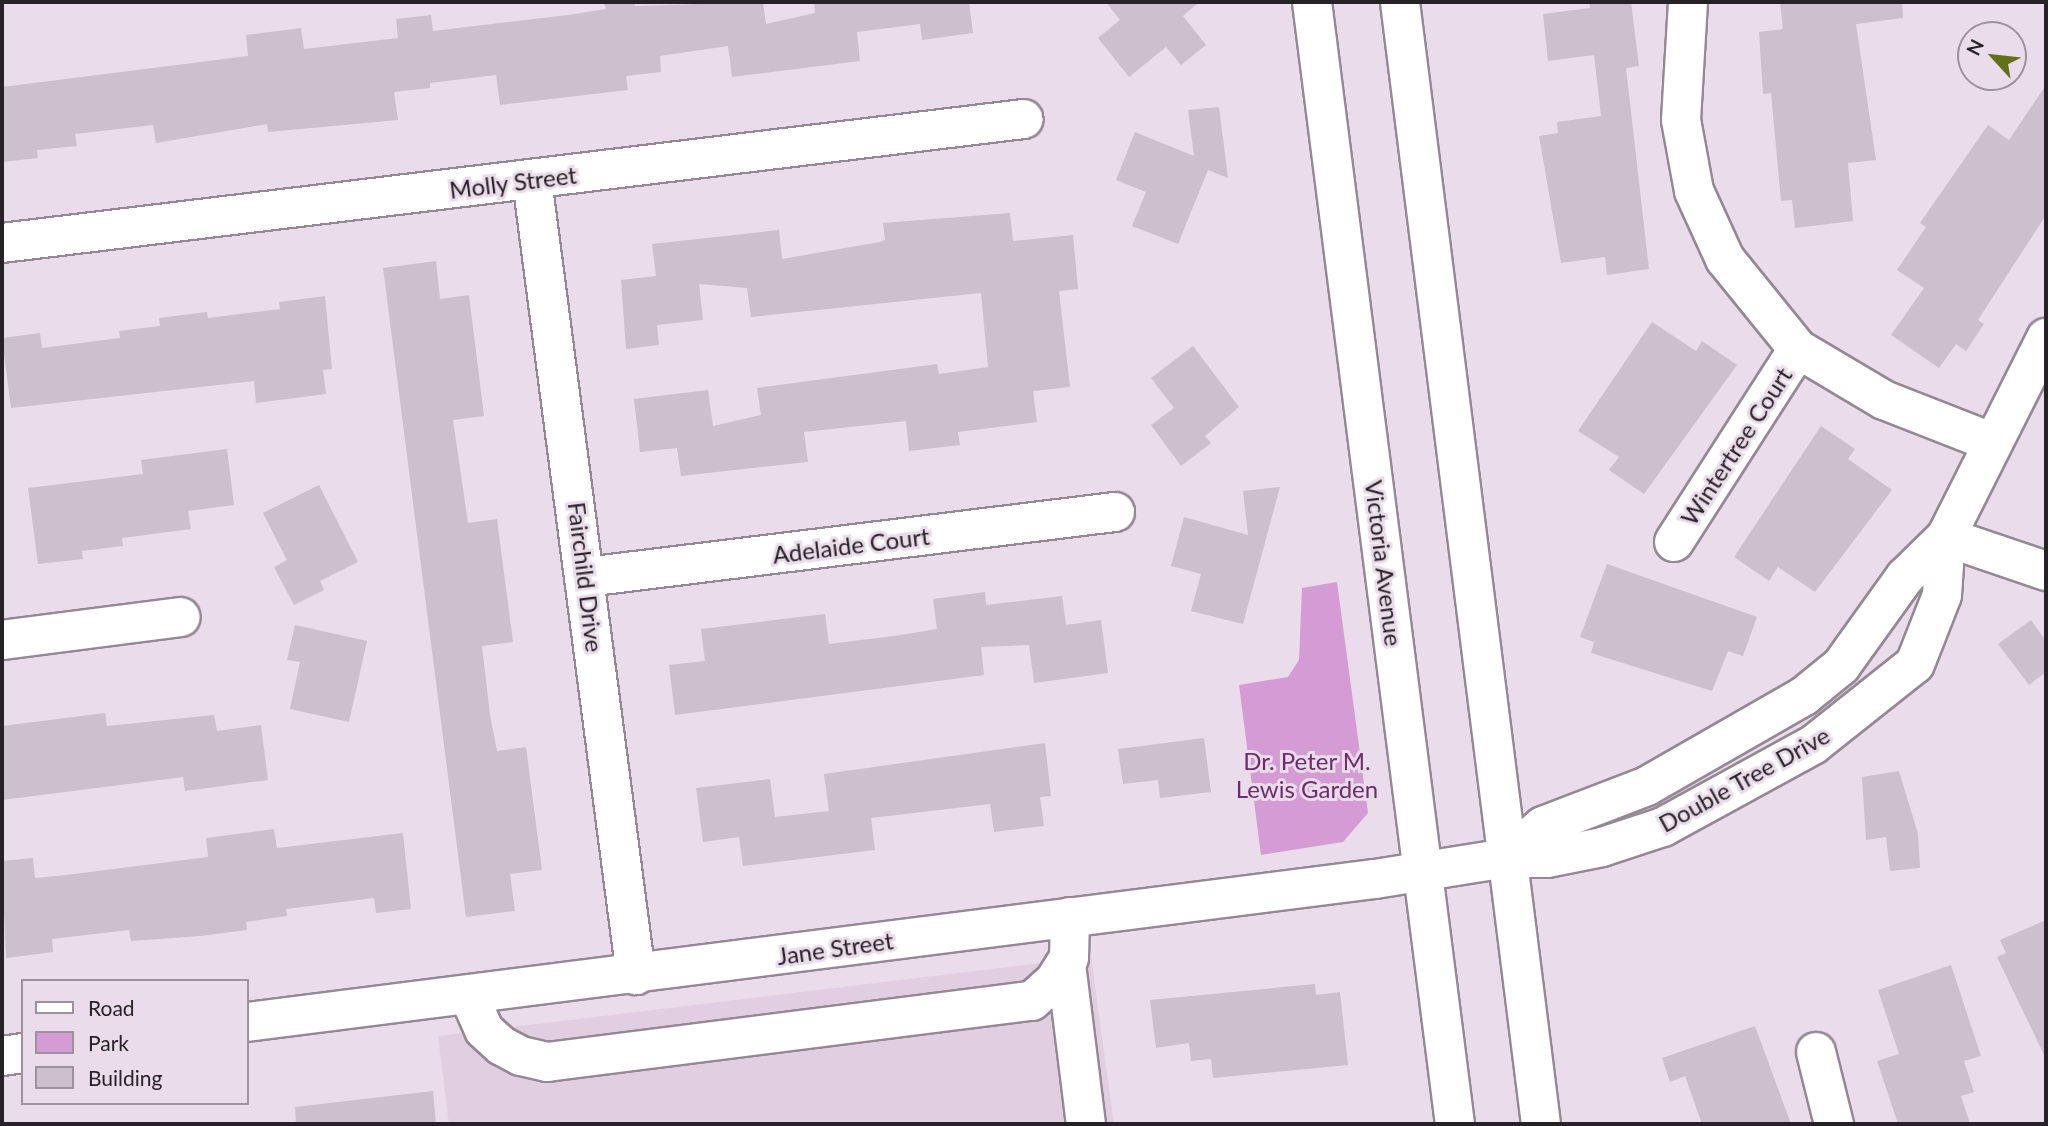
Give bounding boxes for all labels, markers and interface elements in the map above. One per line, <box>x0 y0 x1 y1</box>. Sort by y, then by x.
north arrow <box>1957 21 2027 91</box>
text: N <box>1961 35 1988 59</box>
street label: Molly Street <box>447 160 579 204</box>
street label: Wintertree Court <box>1674 362 1798 530</box>
street label: Victoria Avenue <box>1359 478 1409 648</box>
street label: Fairchild Drive <box>563 500 609 654</box>
street label: Adelaide Court <box>771 521 931 569</box>
street label: Double Tree Drive <box>1653 720 1835 838</box>
park label: Dr. Peter M. Lewis Garden <box>1236 747 1378 803</box>
street label: Jane Street <box>775 926 895 970</box>
legend <box>21 979 248 1105</box>
text: Road <box>88 995 135 1020</box>
text: Park <box>88 1030 129 1055</box>
text: Building <box>88 1065 163 1090</box>

